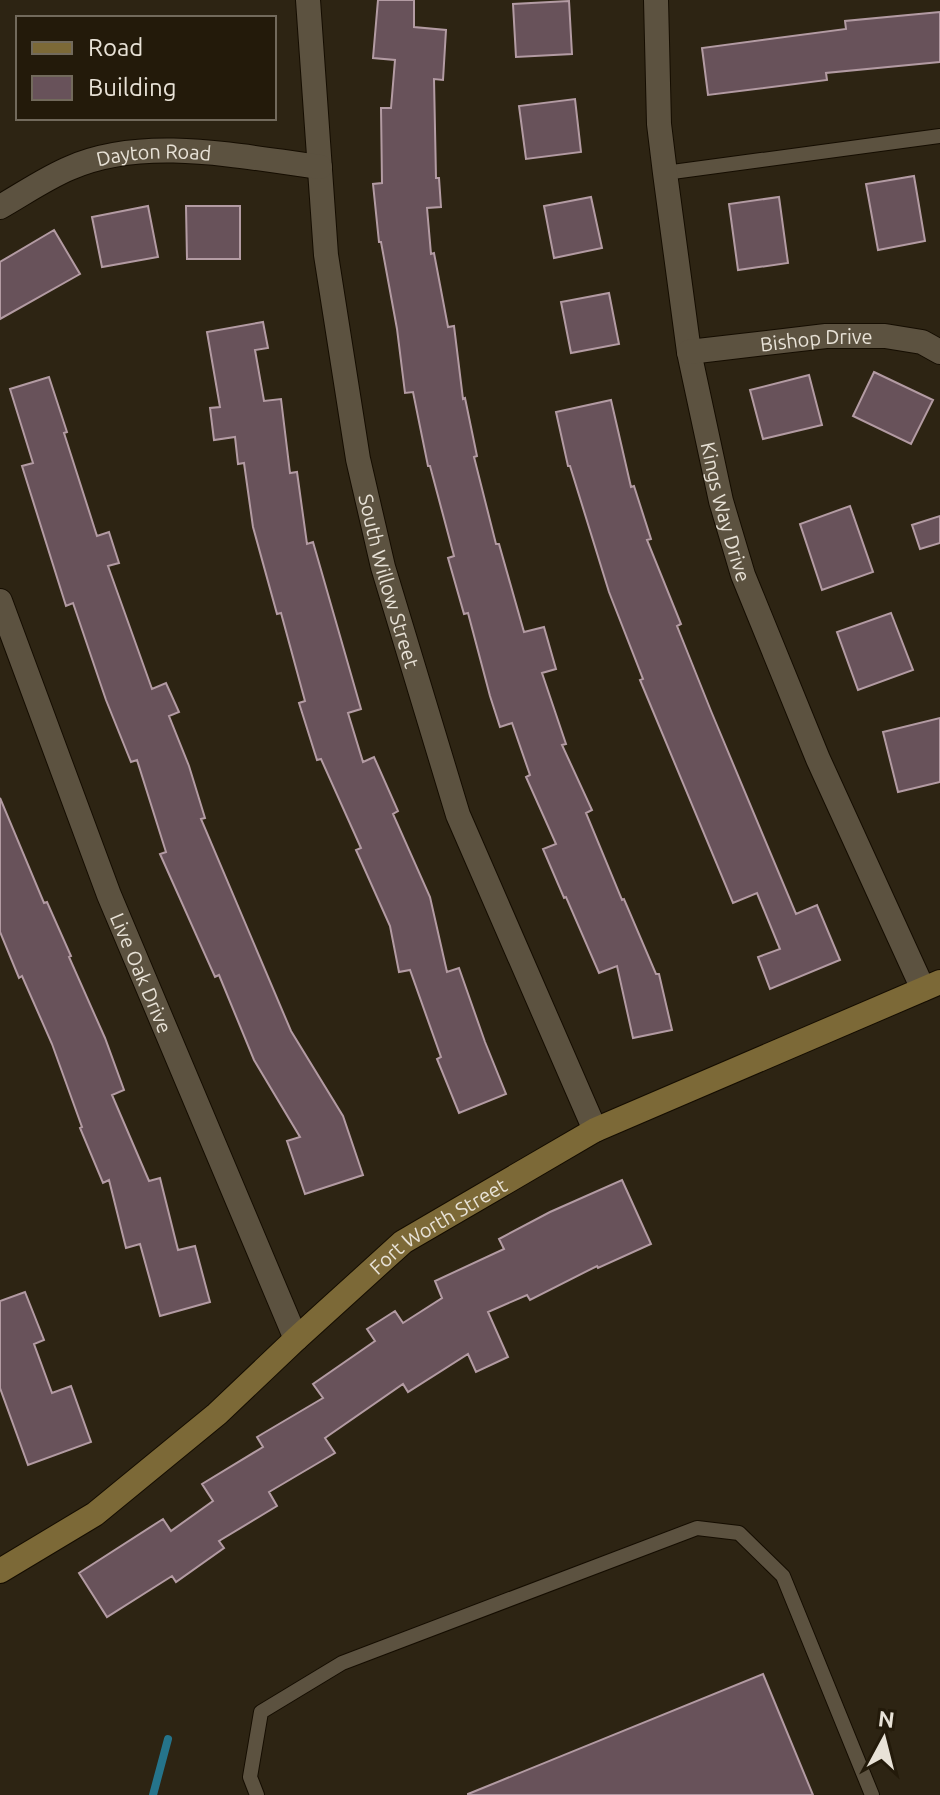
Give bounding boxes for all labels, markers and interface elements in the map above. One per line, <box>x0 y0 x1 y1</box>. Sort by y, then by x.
legend <box>16 16 276 120</box>
text: Road <box>88 34 143 61</box>
text: Building <box>88 74 176 101</box>
street label: Dayton Road <box>94 139 212 170</box>
street label: Bishop Drive <box>759 325 873 355</box>
street label: Kings Way Drive <box>697 440 756 585</box>
street label: South Willow Street <box>355 492 424 671</box>
street label: Live Oak Drive <box>106 909 177 1036</box>
street label: Fort Worth Street <box>364 1173 511 1279</box>
north arrow <box>844 1699 924 1779</box>
text: N <box>877 1705 896 1732</box>

